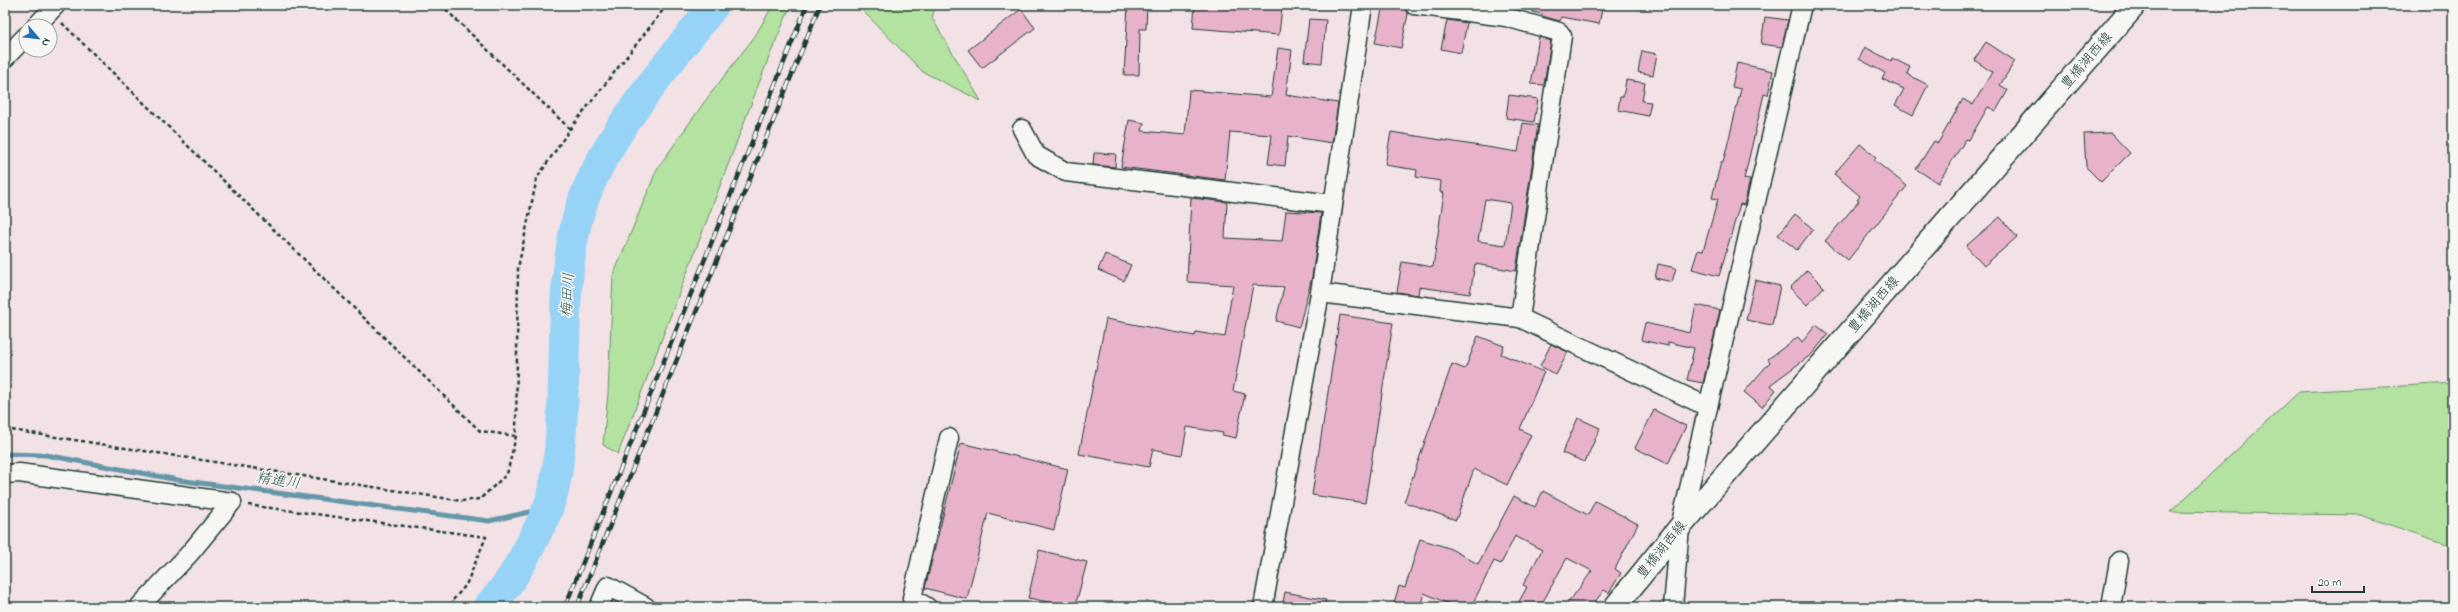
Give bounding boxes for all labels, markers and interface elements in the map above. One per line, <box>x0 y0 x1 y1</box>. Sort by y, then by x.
north arrow <box>18 18 58 58</box>
street label: 豊橋湖西線 <box>2056 28 2118 94</box>
text: N <box>37 35 55 49</box>
water label: 梅田川 <box>556 272 580 318</box>
street label: 豊橋湖西線 <box>1843 272 1905 338</box>
water label: 精進川 <box>254 467 302 495</box>
street label: 豊橋湖西線 <box>1632 516 1692 584</box>
scale bar <box>2312 568 2364 594</box>
text: 20 m <box>2318 574 2341 592</box>

